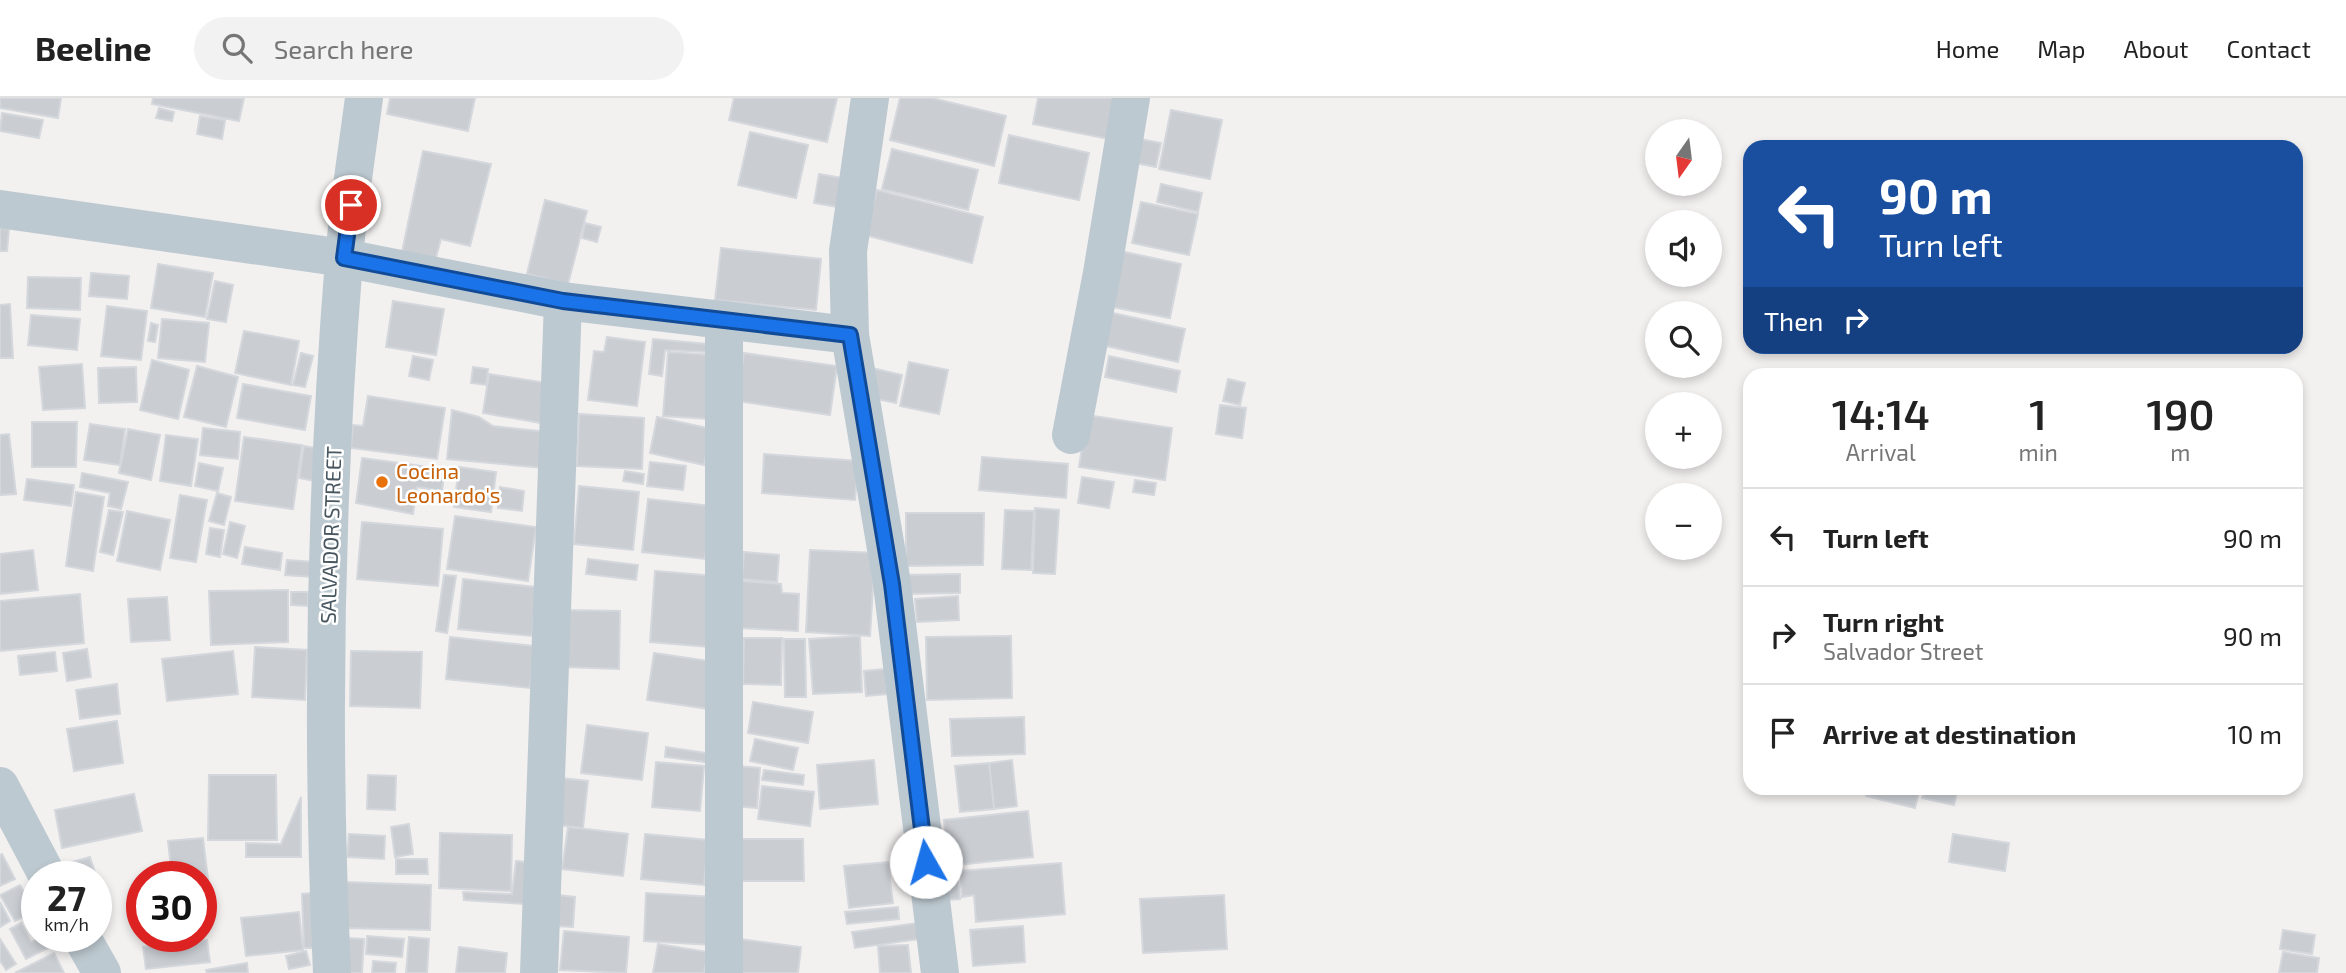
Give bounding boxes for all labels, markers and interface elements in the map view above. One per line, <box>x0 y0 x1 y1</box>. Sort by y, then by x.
search box <box>194 17 684 80</box>
text: Beeline <box>35 28 152 68</box>
icon: search <box>218 29 256 67</box>
text: Search here <box>274 33 413 64</box>
text: Home <box>1936 34 1999 63</box>
text: Map <box>2037 34 2085 63</box>
text: About <box>2123 34 2189 63</box>
text: Contact <box>2227 34 2311 63</box>
north arrow <box>1645 119 1722 196</box>
map controls <box>1645 119 1722 560</box>
text: 90 m <box>1879 165 1993 224</box>
icon: left <box>1764 168 1855 259</box>
pin <box>321 175 381 235</box>
icon: arrive <box>332 186 370 224</box>
button: sound <box>1645 210 1722 287</box>
text: Turn left <box>1879 225 2003 263</box>
button: search <box>1645 301 1722 378</box>
icon: right <box>1837 301 1875 339</box>
text: Then <box>1764 305 1823 336</box>
text: 14:14 <box>1832 388 1930 438</box>
text: 1 <box>2029 388 2047 438</box>
text: 190 <box>2146 388 2214 438</box>
button: + <box>1645 392 1722 469</box>
text: Arrival <box>1846 438 1916 466</box>
text: min <box>2019 438 2058 466</box>
text: m <box>2170 438 2190 466</box>
street label: SALVADOR STREET <box>314 446 346 624</box>
place label: Cocina Leonardo's <box>396 458 501 507</box>
marker: Cocina Leonardo's <box>374 474 390 490</box>
button: − <box>1645 483 1722 560</box>
icon: left <box>1764 518 1802 556</box>
text: Turn left <box>1823 522 1929 553</box>
text: 90 m <box>2223 522 2282 553</box>
text: Turn right <box>1823 606 1944 637</box>
icon: right <box>1764 616 1802 654</box>
text: 90 m <box>2223 620 2282 651</box>
text: Salvador Street <box>1823 637 1984 665</box>
icon: arrive <box>1764 714 1802 752</box>
text: Arrive at destination <box>1823 718 2076 749</box>
text: 10 m <box>2227 718 2282 749</box>
position arrow <box>889 825 963 899</box>
speed limit sign: 30 <box>126 861 217 952</box>
text: 27 <box>47 876 86 918</box>
text: km/h <box>44 913 89 935</box>

